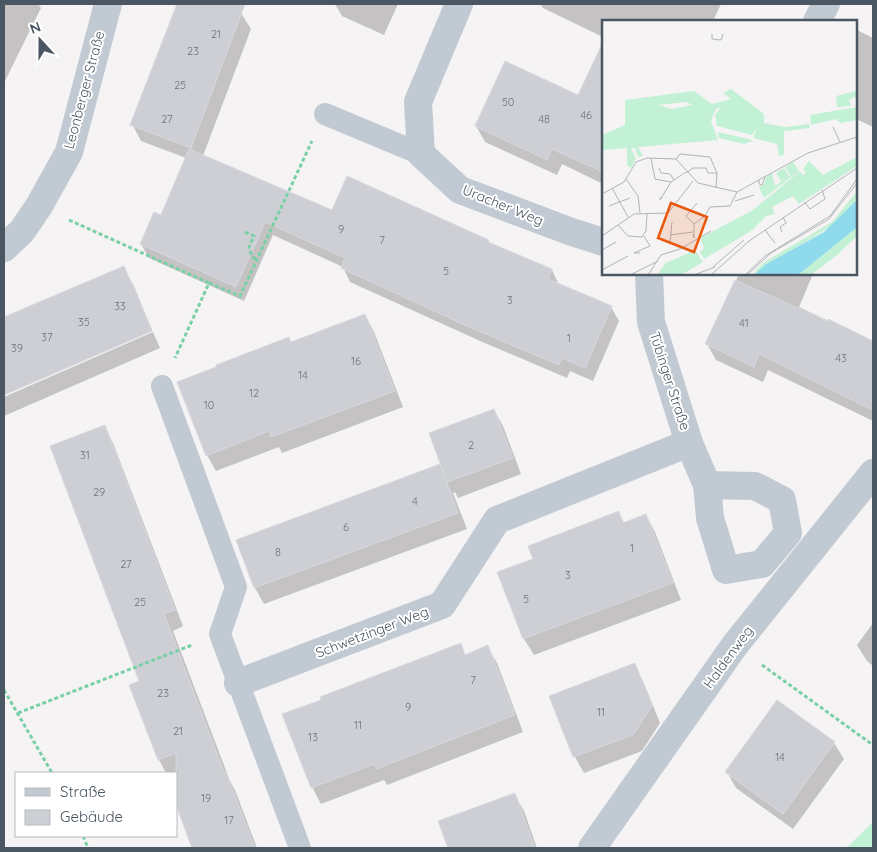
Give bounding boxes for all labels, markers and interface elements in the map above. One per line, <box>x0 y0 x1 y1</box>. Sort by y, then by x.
north arrow <box>15 15 65 65</box>
text: N <box>27 18 43 38</box>
inset map <box>602 20 857 275</box>
house number: 21 <box>211 27 221 41</box>
street label: Leonberger Straße <box>60 29 108 151</box>
house number: 23 <box>187 44 199 58</box>
house number: 25 <box>174 78 186 92</box>
house number: 50 <box>502 95 514 109</box>
house number: 46 <box>580 108 592 122</box>
house number: 27 <box>161 112 173 126</box>
house number: 48 <box>538 112 550 126</box>
street label: Uracher Weg <box>460 181 546 229</box>
house number: 9 <box>338 222 344 236</box>
house number: 7 <box>379 233 385 247</box>
house number: 5 <box>443 264 449 278</box>
house number: 3 <box>507 293 513 307</box>
house number: 33 <box>114 299 126 313</box>
house number: 35 <box>78 315 90 329</box>
house number: 41 <box>739 316 749 330</box>
street label: Tübinger Straße <box>646 329 694 433</box>
house number: 37 <box>41 330 53 344</box>
house number: 1 <box>567 331 571 345</box>
house number: 39 <box>11 341 23 355</box>
house number: 43 <box>835 351 847 365</box>
house number: 16 <box>351 354 361 368</box>
house number: 14 <box>298 368 308 382</box>
house number: 12 <box>249 386 259 400</box>
house number: 10 <box>204 398 214 412</box>
house number: 2 <box>468 438 474 452</box>
house number: 31 <box>80 448 90 462</box>
house number: 29 <box>93 485 105 499</box>
house number: 4 <box>412 494 418 508</box>
house number: 6 <box>343 520 349 534</box>
house number: 1 <box>630 541 634 555</box>
house number: 8 <box>275 545 281 559</box>
house number: 27 <box>120 557 132 571</box>
house number: 3 <box>565 568 571 582</box>
house number: 5 <box>523 592 529 606</box>
house number: 25 <box>134 595 146 609</box>
street label: Schwetzinger Weg <box>313 602 431 662</box>
street label: Haldenweg <box>699 622 757 692</box>
house number: 7 <box>470 673 476 687</box>
house number: 23 <box>157 686 169 700</box>
house number: 9 <box>405 700 411 714</box>
house number: 11 <box>597 705 605 719</box>
house number: 11 <box>354 718 362 732</box>
house number: 21 <box>173 724 183 738</box>
house number: 13 <box>308 730 318 744</box>
house number: 14 <box>775 750 785 764</box>
legend <box>15 772 178 837</box>
text: Straße <box>60 782 106 801</box>
house number: 19 <box>201 791 211 805</box>
text: Gebäude <box>60 807 123 826</box>
house number: 17 <box>224 813 234 827</box>

